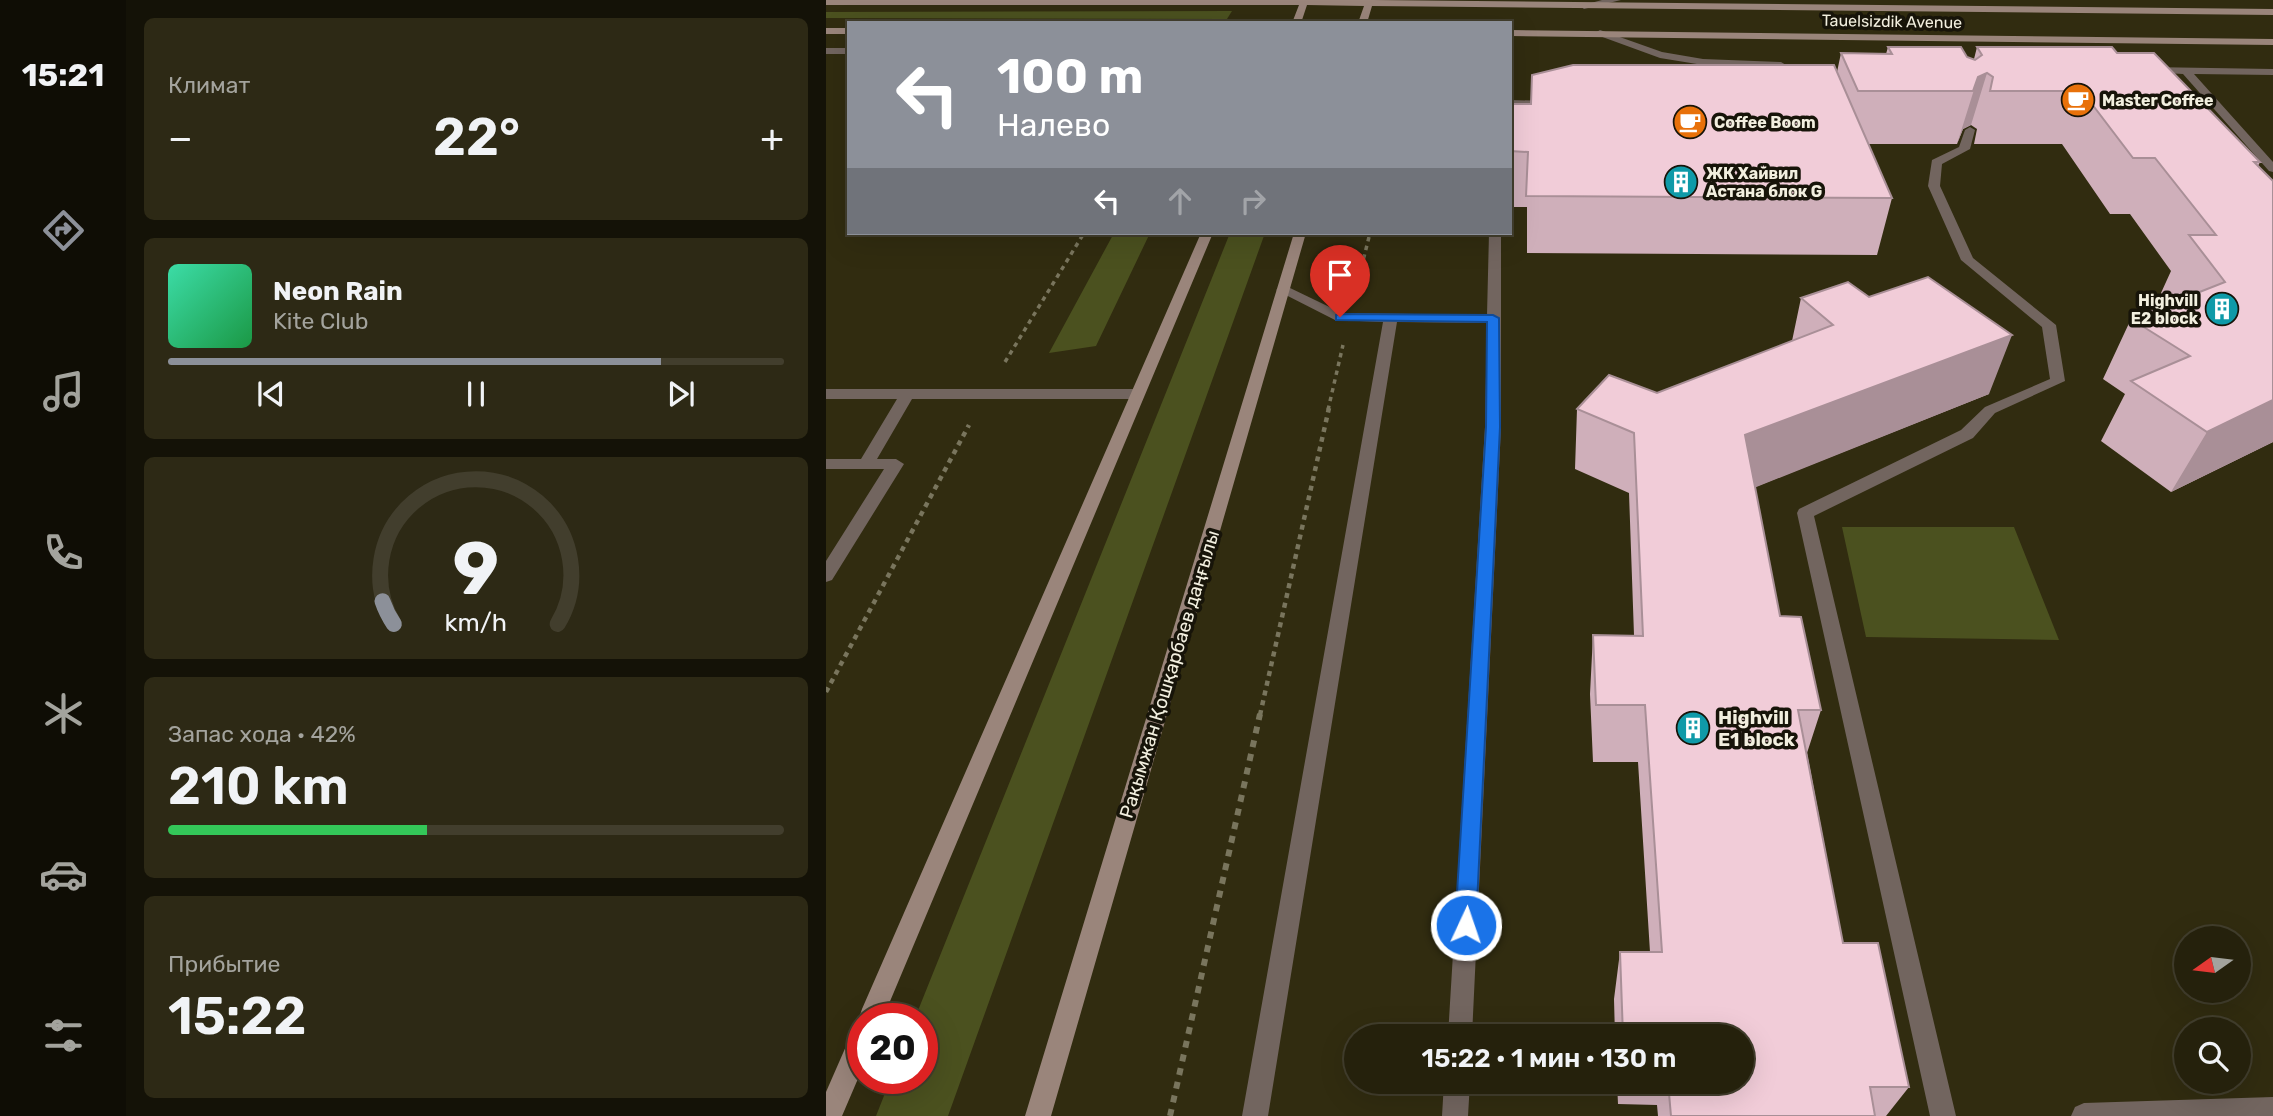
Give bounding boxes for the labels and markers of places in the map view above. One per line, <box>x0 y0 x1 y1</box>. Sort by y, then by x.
cafe icon: Master Coffee <box>2059 81 2097 119</box>
place label: Master Coffee <box>2102 91 2214 110</box>
cafe icon: Coffee Boom <box>1671 103 1709 141</box>
place label: Coffee Boom <box>1714 113 1816 132</box>
building icon: ЖК Хайвил Астана блок G <box>1662 163 1700 201</box>
place label: ЖК Хайвил Астана блок G <box>1706 164 1822 201</box>
pin <box>1310 245 1370 317</box>
building icon: Highvill E2 block <box>2203 290 2241 328</box>
place label: Highvill E2 block <box>2131 291 2199 328</box>
place label: Highvill E1 block <box>1718 706 1795 751</box>
building icon: Highvill E1 block <box>1674 709 1712 747</box>

